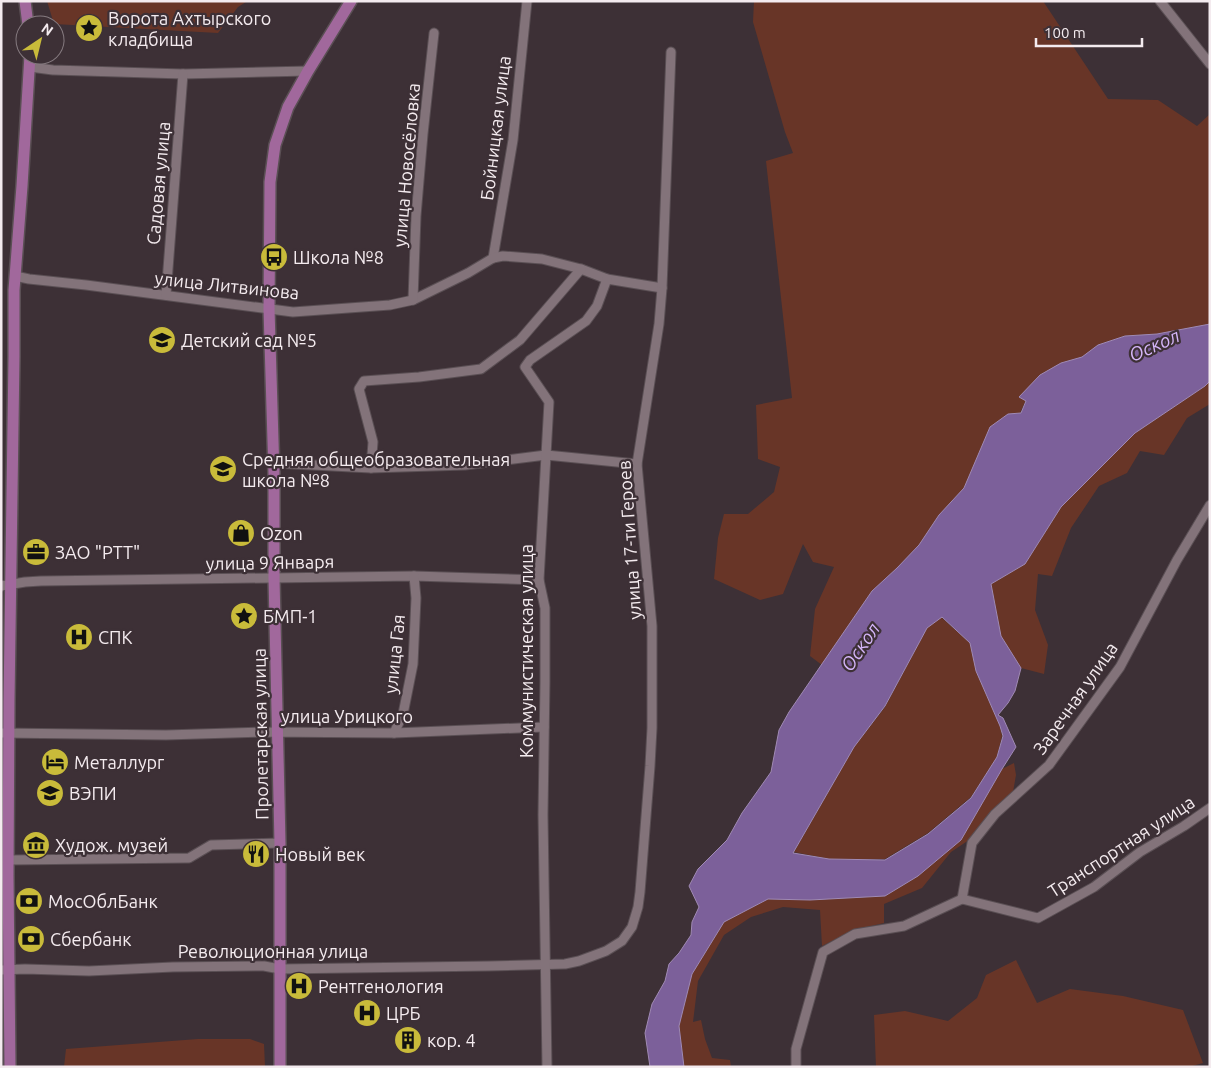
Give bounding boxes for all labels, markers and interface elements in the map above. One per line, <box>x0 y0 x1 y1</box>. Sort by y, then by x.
place label: Ворота Ахтырского кладбища <box>108 8 271 49</box>
place icon: Ворота Ахтырского кладбища <box>74 13 104 43</box>
north arrow <box>15 15 65 65</box>
scale bar <box>1036 15 1142 47</box>
text: N <box>39 20 56 39</box>
text: 100 m <box>1044 24 1086 41</box>
street label: Бойницкая улица <box>476 55 514 201</box>
street label: улица Новосёловка <box>389 82 423 248</box>
street label: Садовая улица <box>143 121 173 245</box>
bus stop icon: Школа №8 <box>259 242 289 272</box>
place label: Школа №8 <box>293 247 384 267</box>
street label: улица Литвинова <box>154 267 300 303</box>
water label: Оскол <box>1125 324 1183 366</box>
school or university icon: Детский сад №5 <box>147 325 177 355</box>
place label: Детский сад №5 <box>181 330 317 350</box>
place label: Средняя общеобразовательная школа №8 <box>242 449 510 490</box>
school or university icon: Средняя общеобразовательная школа №8 <box>208 454 238 484</box>
street label: улица 17-ти Героев <box>613 460 645 620</box>
shop icon: Ozon <box>226 518 256 548</box>
place label: Ozon <box>260 523 303 543</box>
office icon: ЗАО "РТТ" <box>21 537 51 567</box>
place label: ЗАО "РТТ" <box>55 542 140 562</box>
street label: Коммунистическая улица <box>516 544 536 758</box>
street label: улица 9 Января <box>205 551 335 573</box>
place icon: БМП-1 <box>229 601 259 631</box>
place label: БМП-1 <box>263 606 318 626</box>
street label: улица Гая <box>380 613 408 695</box>
water label: Оскол <box>836 618 884 675</box>
hospital icon: СПК <box>64 622 94 652</box>
place label: СПК <box>98 627 132 647</box>
street label: Заречная улица <box>1029 638 1121 758</box>
street label: Пролетарская улица <box>249 648 271 820</box>
street label: улица Урицкого <box>281 706 413 726</box>
hotel icon: Металлург <box>40 747 70 777</box>
place label: Металлург <box>74 752 164 772</box>
school or university icon: ВЭПИ <box>35 778 65 808</box>
place label: ВЭПИ <box>69 783 117 803</box>
street label: Транспортная улица <box>1044 791 1198 901</box>
museum icon: Худож. музей <box>21 830 51 860</box>
place label: Худож. музей <box>55 835 168 855</box>
restaurant icon: Новый век <box>241 839 271 869</box>
place label: Новый век <box>275 844 365 864</box>
bank icon: МосОблБанк <box>14 886 44 916</box>
place label: МосОблБанк <box>48 891 158 911</box>
bank icon: Сбербанк <box>16 924 46 954</box>
place label: Сбербанк <box>50 929 132 949</box>
street label: Революционная улица <box>178 941 368 961</box>
hospital icon: Рентгенология <box>284 971 314 1001</box>
place label: Рентгенология <box>318 976 444 996</box>
hospital icon: ЦРБ <box>352 998 382 1028</box>
place label: ЦРБ <box>386 1003 421 1023</box>
building icon: кор. 4 <box>393 1025 423 1055</box>
place label: кор. 4 <box>427 1030 476 1050</box>

